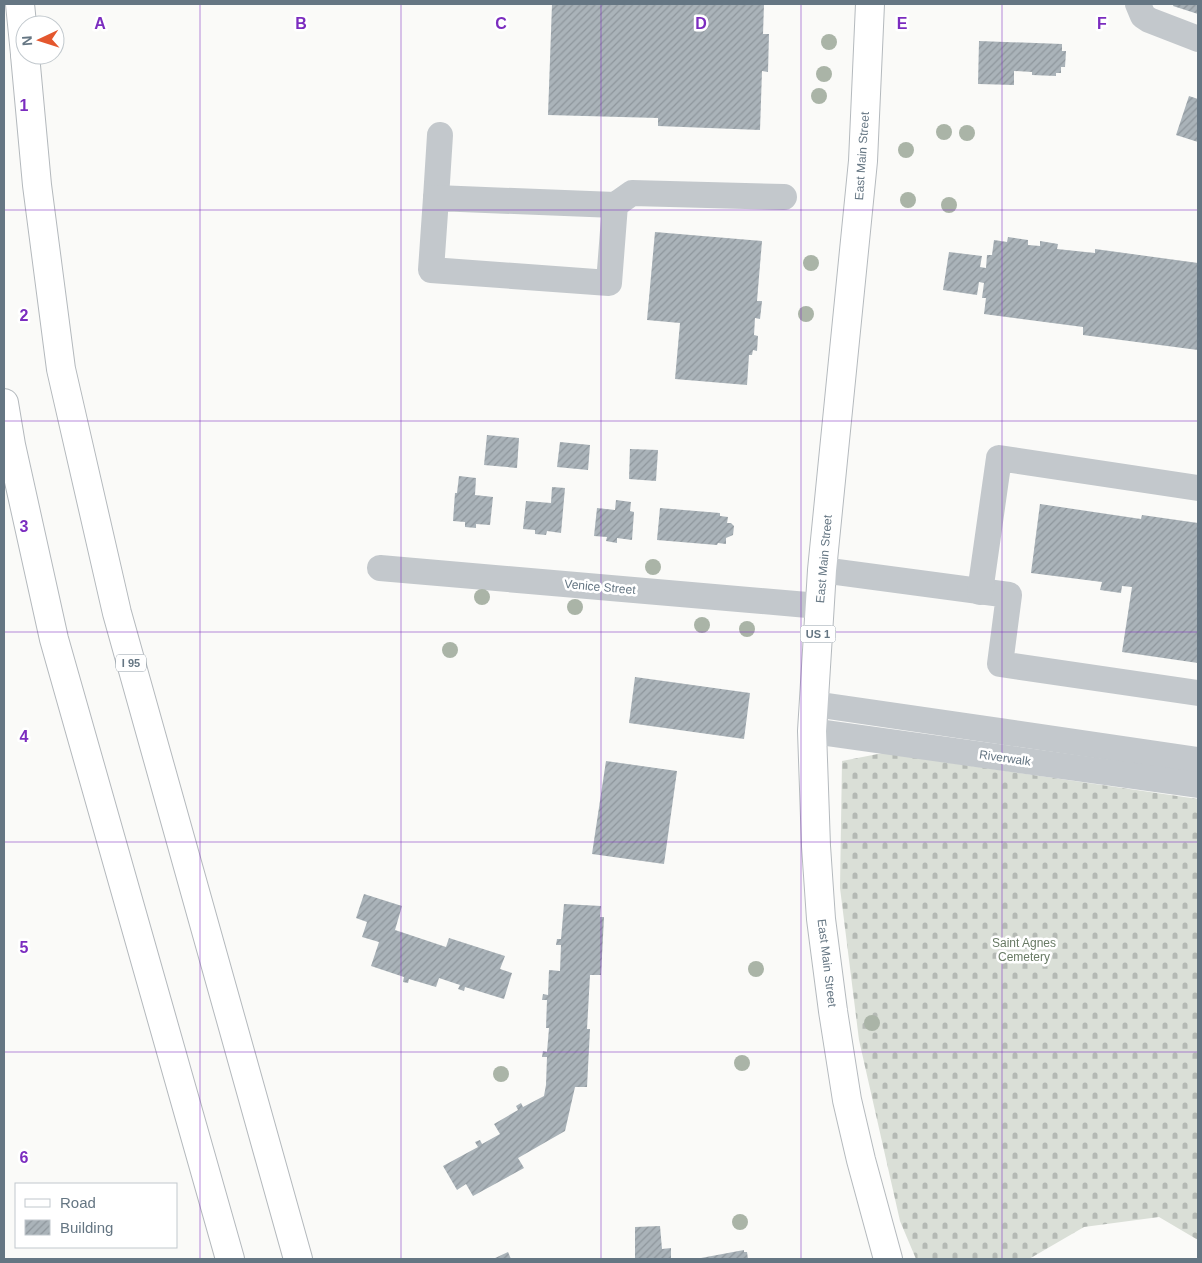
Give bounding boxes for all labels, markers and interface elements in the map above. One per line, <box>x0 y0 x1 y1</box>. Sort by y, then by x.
north arrow <box>15 15 65 65</box>
text: A <box>94 15 106 32</box>
text: B <box>295 15 307 32</box>
text: C <box>495 15 507 32</box>
text: D <box>695 15 707 32</box>
text: E <box>897 15 908 32</box>
text: F <box>1097 15 1107 32</box>
text: N <box>19 35 35 47</box>
text: 1 <box>20 97 29 114</box>
street label: East Main Street <box>852 111 872 201</box>
text: 2 <box>20 307 29 324</box>
street label: East Main Street <box>813 514 835 604</box>
text: 3 <box>20 518 29 535</box>
street label: Venice Street <box>564 577 637 597</box>
road number: US 1 <box>800 626 836 642</box>
road number: I 95 <box>116 654 146 671</box>
text: 4 <box>20 728 29 745</box>
street label: Riverwalk <box>978 747 1033 769</box>
street label: East Main Street <box>815 918 839 1009</box>
park label: Saint Agnes Cemetery <box>992 936 1056 964</box>
text: 5 <box>20 939 29 956</box>
text: 6 <box>20 1149 29 1166</box>
legend <box>15 1183 178 1248</box>
text: Road <box>60 1194 96 1211</box>
text: Building <box>60 1219 113 1236</box>

